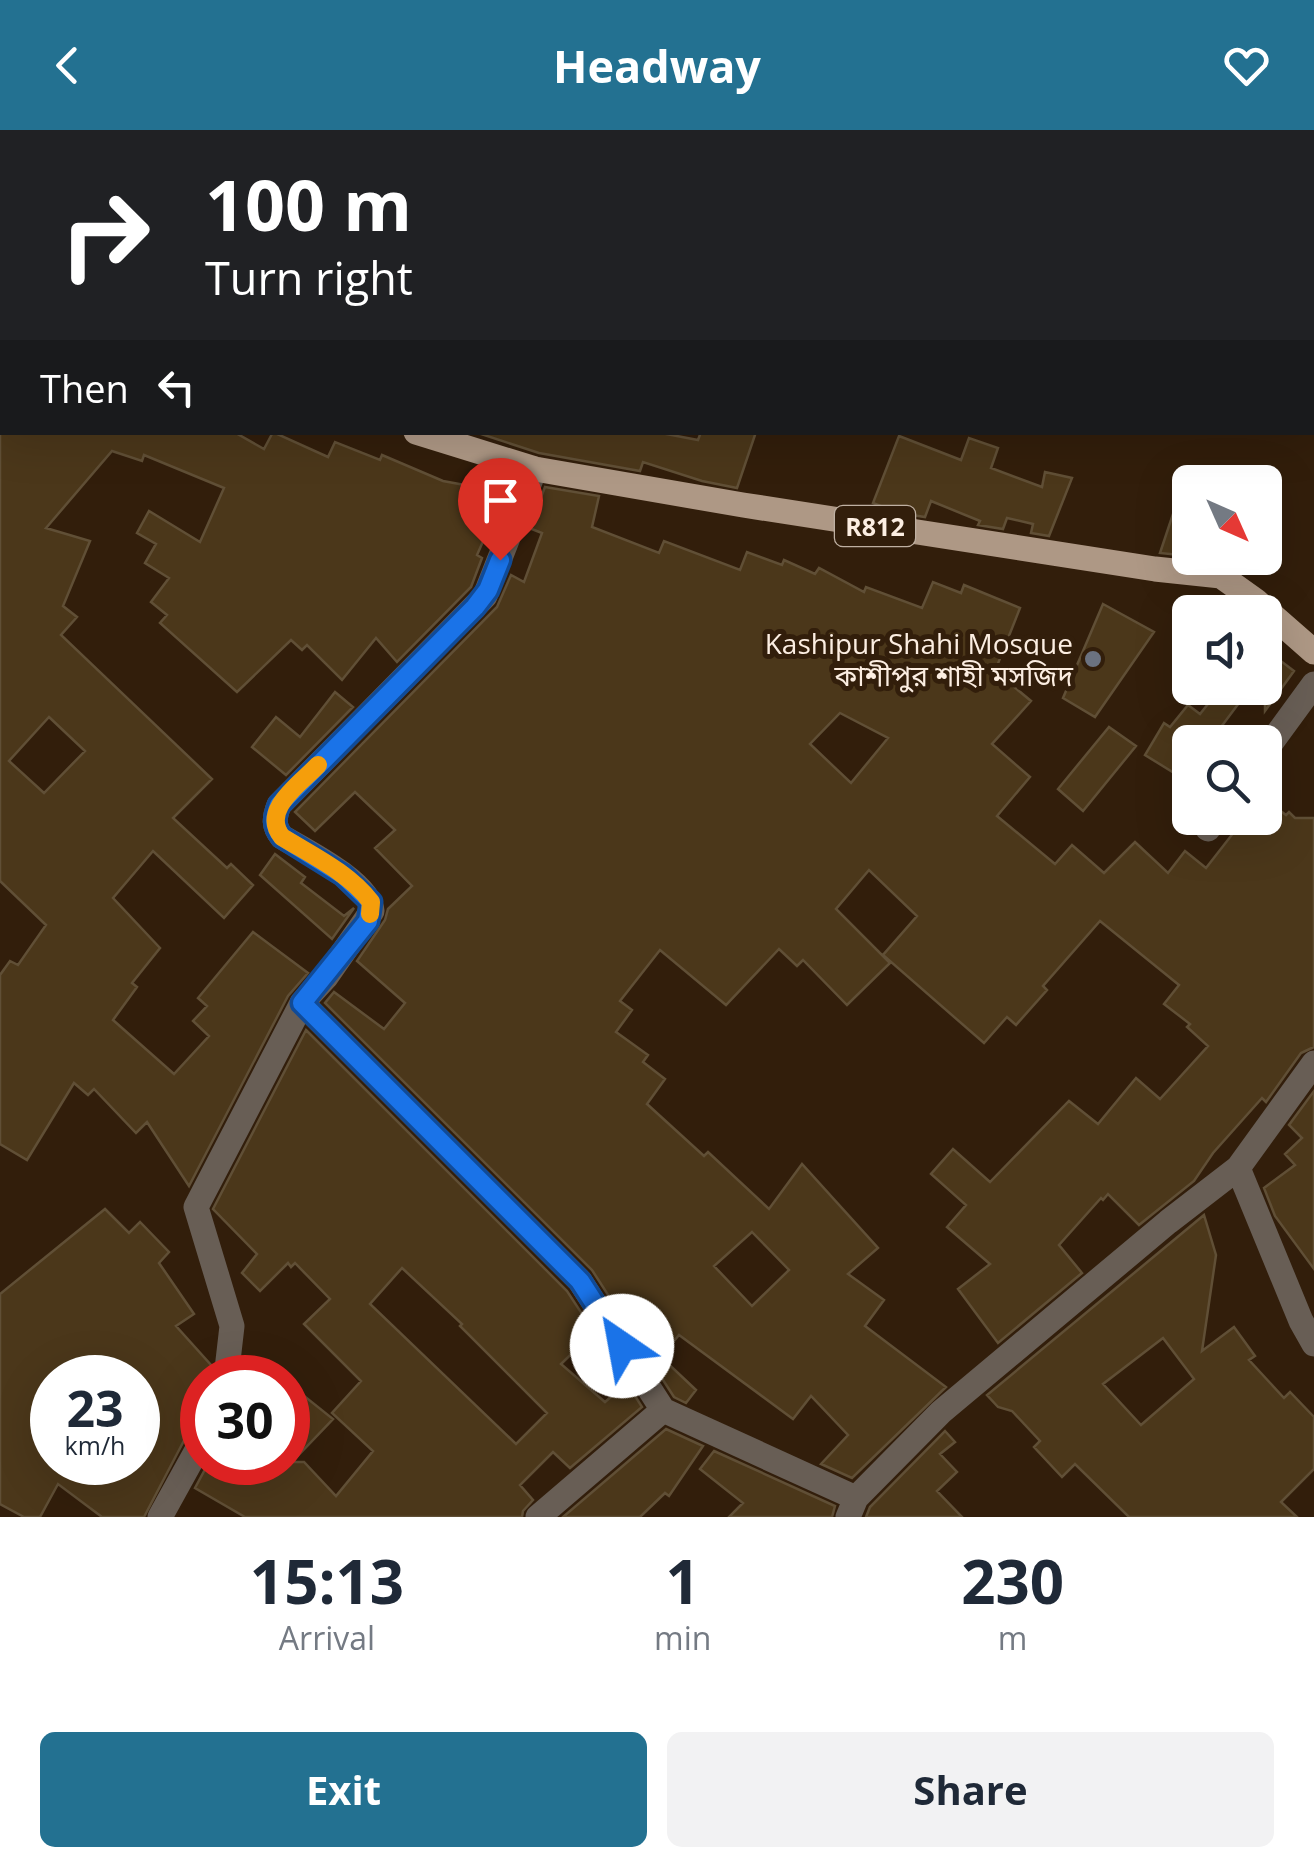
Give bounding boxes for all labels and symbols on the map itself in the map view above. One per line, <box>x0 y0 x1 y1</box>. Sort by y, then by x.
pin <box>458 458 543 561</box>
north arrow <box>1172 465 1282 575</box>
road number: R812 <box>835 506 915 546</box>
place label: Kashipur Shahi Mosque কাশীপুর শাহী মসজিদ <box>765 624 1074 694</box>
marker: Kashipur Shahi Mosque কাশীপুর শাহী মসজিদ <box>1082 648 1104 670</box>
position arrow <box>570 1294 674 1398</box>
speed limit sign: 30 <box>180 1355 310 1485</box>

